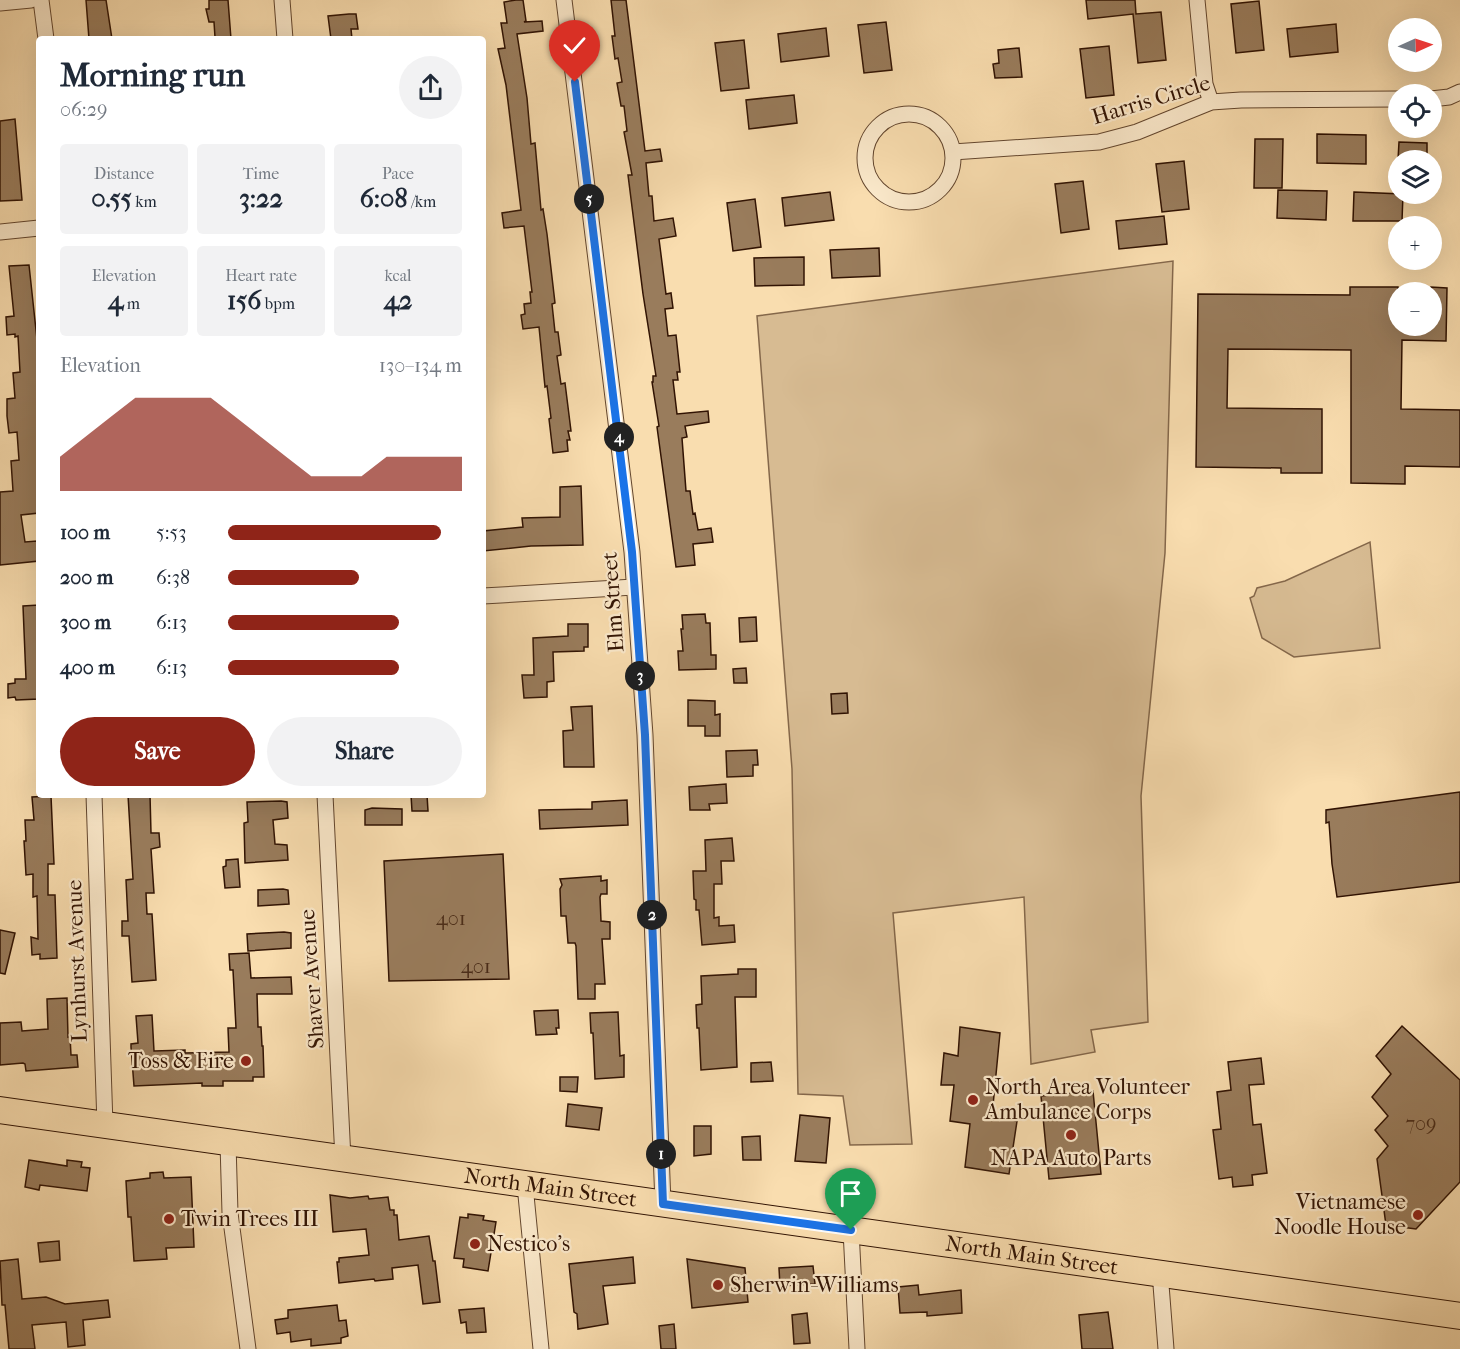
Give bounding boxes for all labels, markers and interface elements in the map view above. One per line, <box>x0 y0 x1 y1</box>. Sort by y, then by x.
north arrow <box>1388 18 1442 72</box>
map controls <box>1388 18 1442 336</box>
pin <box>549 20 600 82</box>
icon: check <box>558 29 591 62</box>
text: Morning run <box>60 56 245 95</box>
button: share <box>399 56 462 119</box>
street label: Harris Circle <box>1089 70 1213 130</box>
button: locate <box>1388 84 1442 138</box>
text: 06:29 <box>60 98 107 121</box>
button: layers <box>1388 150 1442 204</box>
text: Distance <box>94 164 154 183</box>
text: Time <box>243 164 279 183</box>
text: Pace <box>382 164 414 183</box>
text: 0.55 <box>91 183 132 214</box>
text: 3:22 <box>239 183 283 214</box>
text: 6:08 <box>360 183 407 214</box>
pin: 5 <box>574 184 604 214</box>
text: 5 <box>586 189 592 208</box>
text: km <box>132 192 157 211</box>
text: /km <box>407 192 436 211</box>
button: + <box>1388 216 1442 270</box>
text: Elevation <box>92 266 156 285</box>
text: Heart rate <box>225 266 297 285</box>
text: kcal <box>385 266 411 285</box>
button: − <box>1388 282 1442 336</box>
text: 4 <box>108 285 123 316</box>
text: 156 <box>227 285 261 316</box>
text: 42 <box>384 285 412 316</box>
text: m <box>123 294 140 313</box>
text: bpm <box>261 294 295 313</box>
text: Elevation <box>60 354 141 377</box>
text: 130–134 m <box>379 354 462 377</box>
pin: 4 <box>604 422 634 452</box>
text: 4 <box>614 427 624 446</box>
text: 100 m <box>60 521 110 544</box>
text: 5:53 <box>156 521 186 544</box>
street label: Elm Street <box>597 551 629 653</box>
text: 200 m <box>60 566 113 589</box>
text: 6:38 <box>156 566 190 589</box>
text: 300 m <box>60 611 111 634</box>
text: 6:13 <box>156 611 187 634</box>
text: 400 m <box>60 656 115 679</box>
text: 6:13 <box>156 656 187 679</box>
pin: 3 <box>625 661 655 691</box>
text: 3 <box>637 666 643 685</box>
button: Save <box>60 717 255 786</box>
button: Share <box>267 717 462 786</box>
street label: Lynhurst Avenue <box>61 879 93 1043</box>
pin: 2 <box>637 900 667 930</box>
text: 2 <box>648 905 656 924</box>
house number: 401 <box>436 907 466 930</box>
street label: Shaver Avenue <box>294 908 330 1050</box>
house number: 401 <box>461 955 491 978</box>
place label: Toss & Fire <box>128 1048 234 1074</box>
marker: Toss & Fire <box>239 1054 253 1068</box>
place label: North Area Volunteer Ambulance Corps <box>984 1074 1191 1125</box>
marker: North Area Volunteer Ambulance Corps <box>966 1093 980 1107</box>
house number: 709 <box>1405 1112 1437 1135</box>
marker: NAPA Auto Parts <box>1064 1128 1078 1142</box>
pin: 1 <box>646 1139 676 1169</box>
text: 1 <box>658 1144 664 1163</box>
place label: NAPA Auto Parts <box>991 1145 1151 1171</box>
street label: North Main Street <box>462 1163 639 1213</box>
pin <box>825 1168 876 1230</box>
icon: arrive <box>834 1177 867 1210</box>
place label: Vietnamese Noodle House <box>1274 1189 1406 1240</box>
place label: Twin Trees III <box>181 1206 319 1232</box>
marker: Vietnamese Noodle House <box>1411 1208 1425 1222</box>
marker: Twin Trees III <box>162 1212 176 1226</box>
place label: Nestico's <box>487 1231 570 1257</box>
street label: North Main Street <box>944 1231 1120 1281</box>
marker: Nestico's <box>468 1237 482 1251</box>
place label: Sherwin-Williams <box>730 1272 899 1298</box>
marker: Sherwin-Williams <box>711 1278 725 1292</box>

